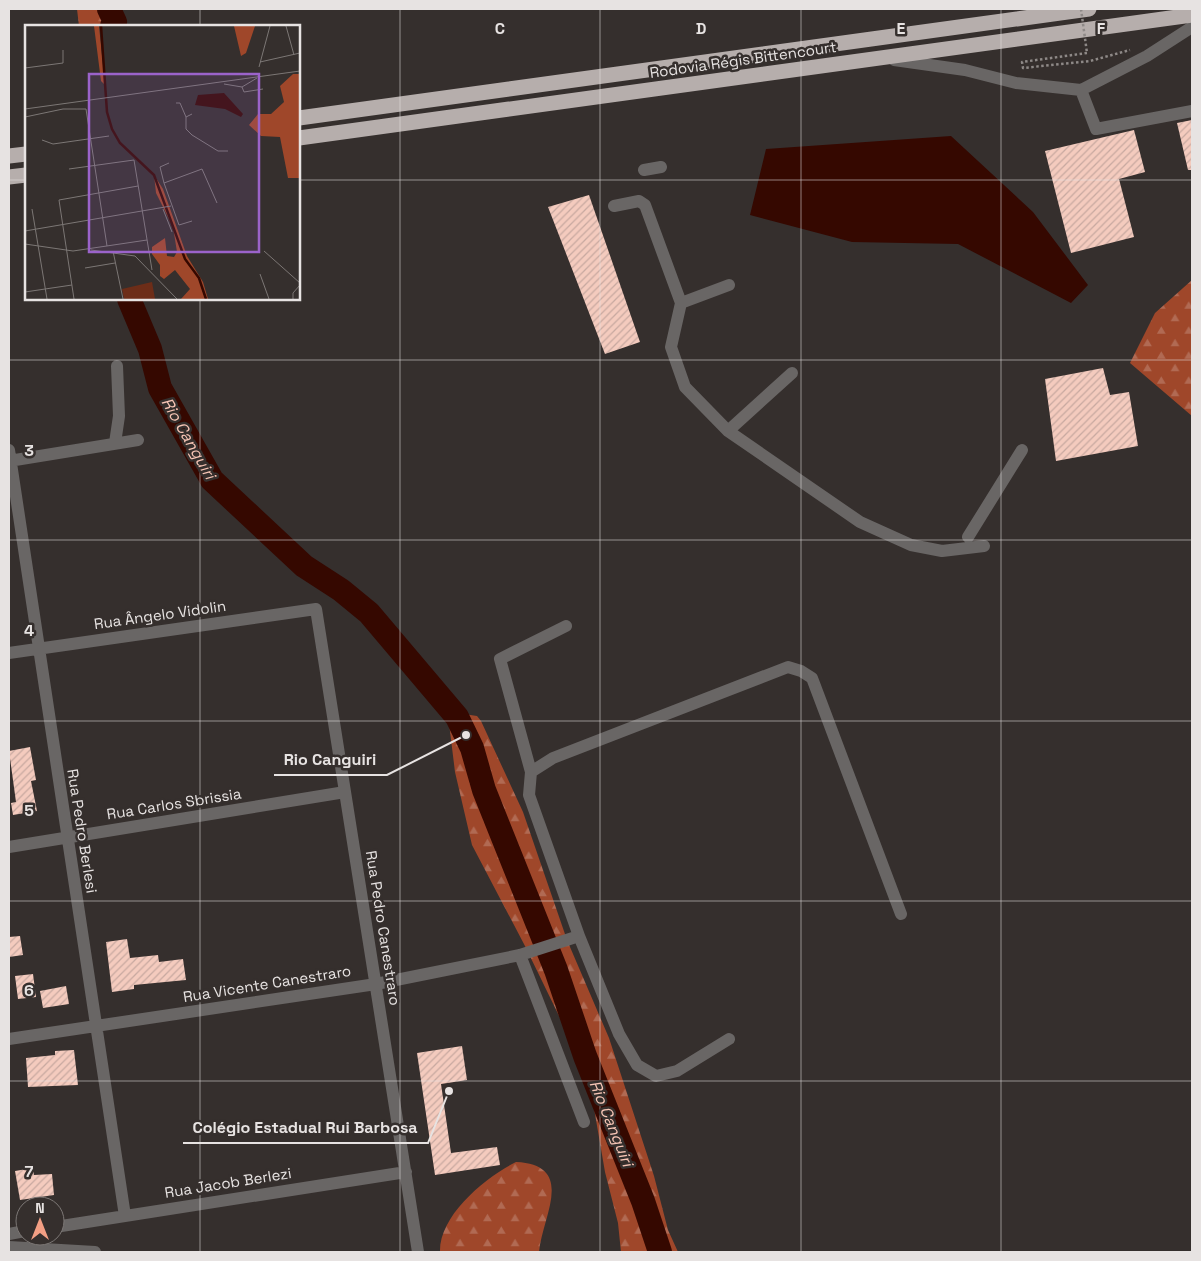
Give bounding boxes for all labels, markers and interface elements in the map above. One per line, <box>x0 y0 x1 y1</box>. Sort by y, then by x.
text: C <box>495 18 505 39</box>
text: D <box>696 18 706 39</box>
text: E <box>897 18 906 39</box>
text: F <box>1097 18 1106 39</box>
inset map <box>25 25 300 300</box>
street label: Rodovia Régis Bittencourt <box>648 37 838 82</box>
water label: Rio Canguiri <box>157 393 222 485</box>
text: 3 <box>24 440 34 461</box>
street label: Rua Ângelo Vidolin <box>93 596 227 633</box>
text: 4 <box>24 620 34 641</box>
callout: Rio Canguiri <box>274 744 387 775</box>
text: Rio Canguiri <box>284 749 376 770</box>
street label: Rua Pedro Berlesi <box>63 767 102 894</box>
street label: Rua Carlos Sbrissia <box>105 783 243 824</box>
text: 5 <box>24 800 34 821</box>
street label: Rua Pedro Canestraro <box>362 849 405 1007</box>
street label: Rua Vicente Canestraro <box>182 961 352 1006</box>
text: 6 <box>24 980 34 1001</box>
water label: Rio Canguiri <box>585 1077 639 1171</box>
callout: Colégio Estadual Rui Barbosa <box>183 1112 428 1143</box>
text: Colégio Estadual Rui Barbosa <box>192 1117 418 1138</box>
text: 7 <box>25 1161 34 1182</box>
street label: Rua Jacob Berlezi <box>163 1163 293 1202</box>
north arrow <box>15 1196 65 1246</box>
text: N <box>35 1199 45 1217</box>

